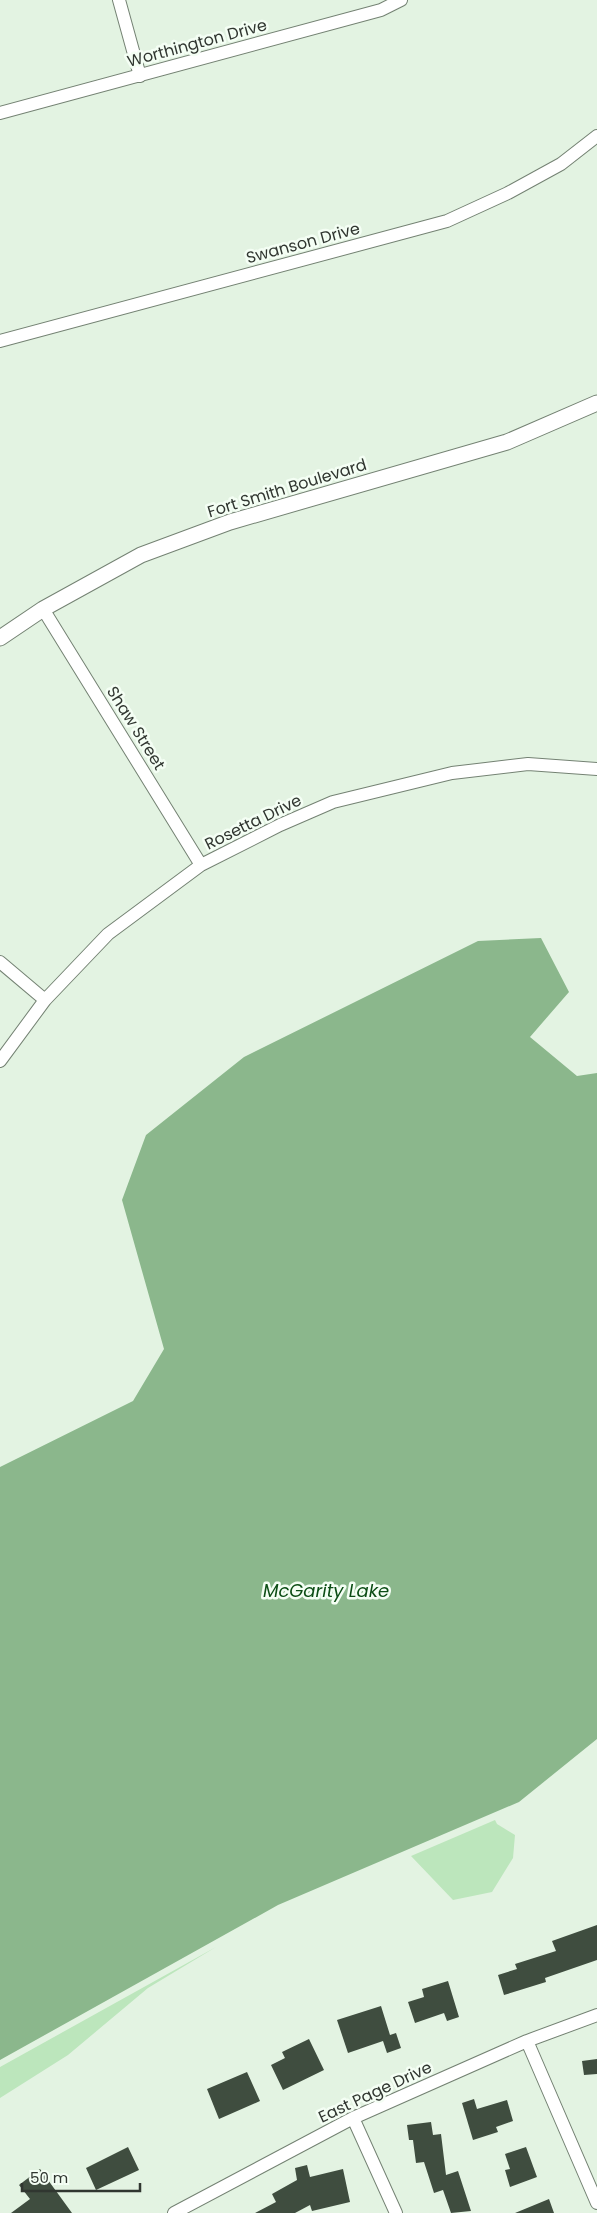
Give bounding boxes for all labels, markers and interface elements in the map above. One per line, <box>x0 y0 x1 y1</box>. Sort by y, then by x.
street label: Worthington Drive <box>125 13 269 73</box>
street label: Swanson Drive <box>244 217 362 269</box>
street label: Fort Smith Boulevard <box>205 453 369 523</box>
street label: Shaw Street <box>101 682 171 774</box>
street label: Rosetta Drive <box>201 789 305 855</box>
water label: McGarity Lake <box>263 1578 389 1603</box>
street label: East Page Drive <box>315 2056 436 2128</box>
scale bar <box>22 2160 140 2192</box>
text: 50 m <box>30 2167 68 2188</box>

